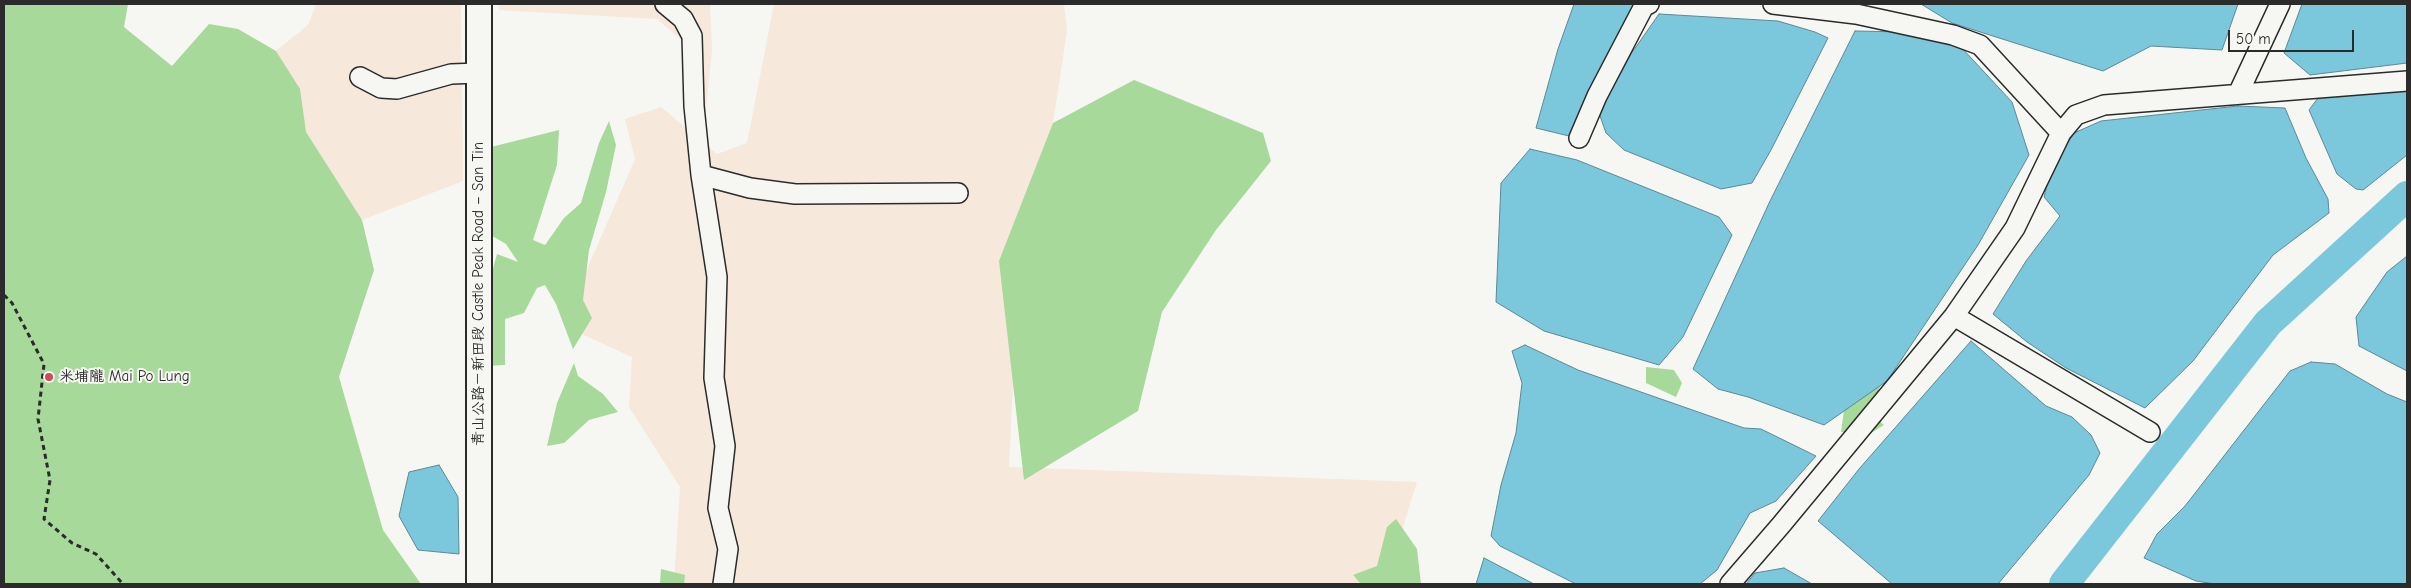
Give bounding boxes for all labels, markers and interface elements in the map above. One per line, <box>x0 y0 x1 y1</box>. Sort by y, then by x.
scale bar <box>2231 20 2357 52</box>
text: 50 m <box>2236 30 2271 48</box>
street label: 青山公路－新田段 Castle Peak Road – San Tin <box>470 142 488 446</box>
place label: 米埔隴 Mai Po Lung <box>59 368 190 386</box>
marker: 米埔隴 Mai Po Lung <box>43 371 55 383</box>

